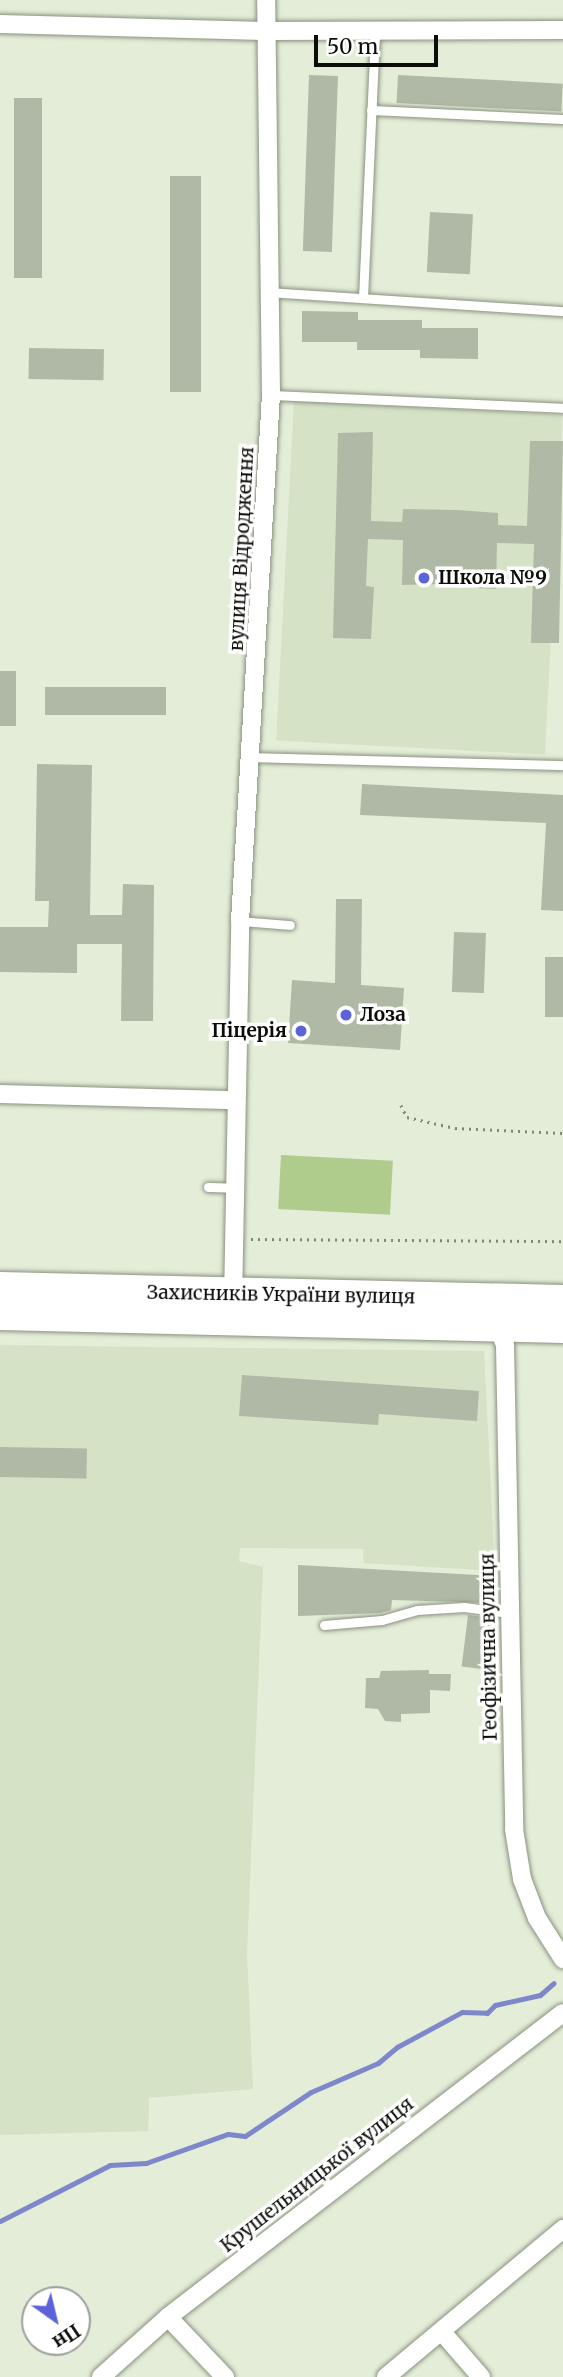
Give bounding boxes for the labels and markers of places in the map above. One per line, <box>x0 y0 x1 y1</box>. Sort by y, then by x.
place label: Школа №9 <box>438 567 547 589</box>
marker: Школа №9 <box>416 570 432 586</box>
place label: Лоза <box>360 1004 406 1026</box>
marker: Лоза <box>338 1007 354 1023</box>
place label: Піцерія <box>212 1020 287 1042</box>
marker: Піцерія <box>293 1023 309 1039</box>

